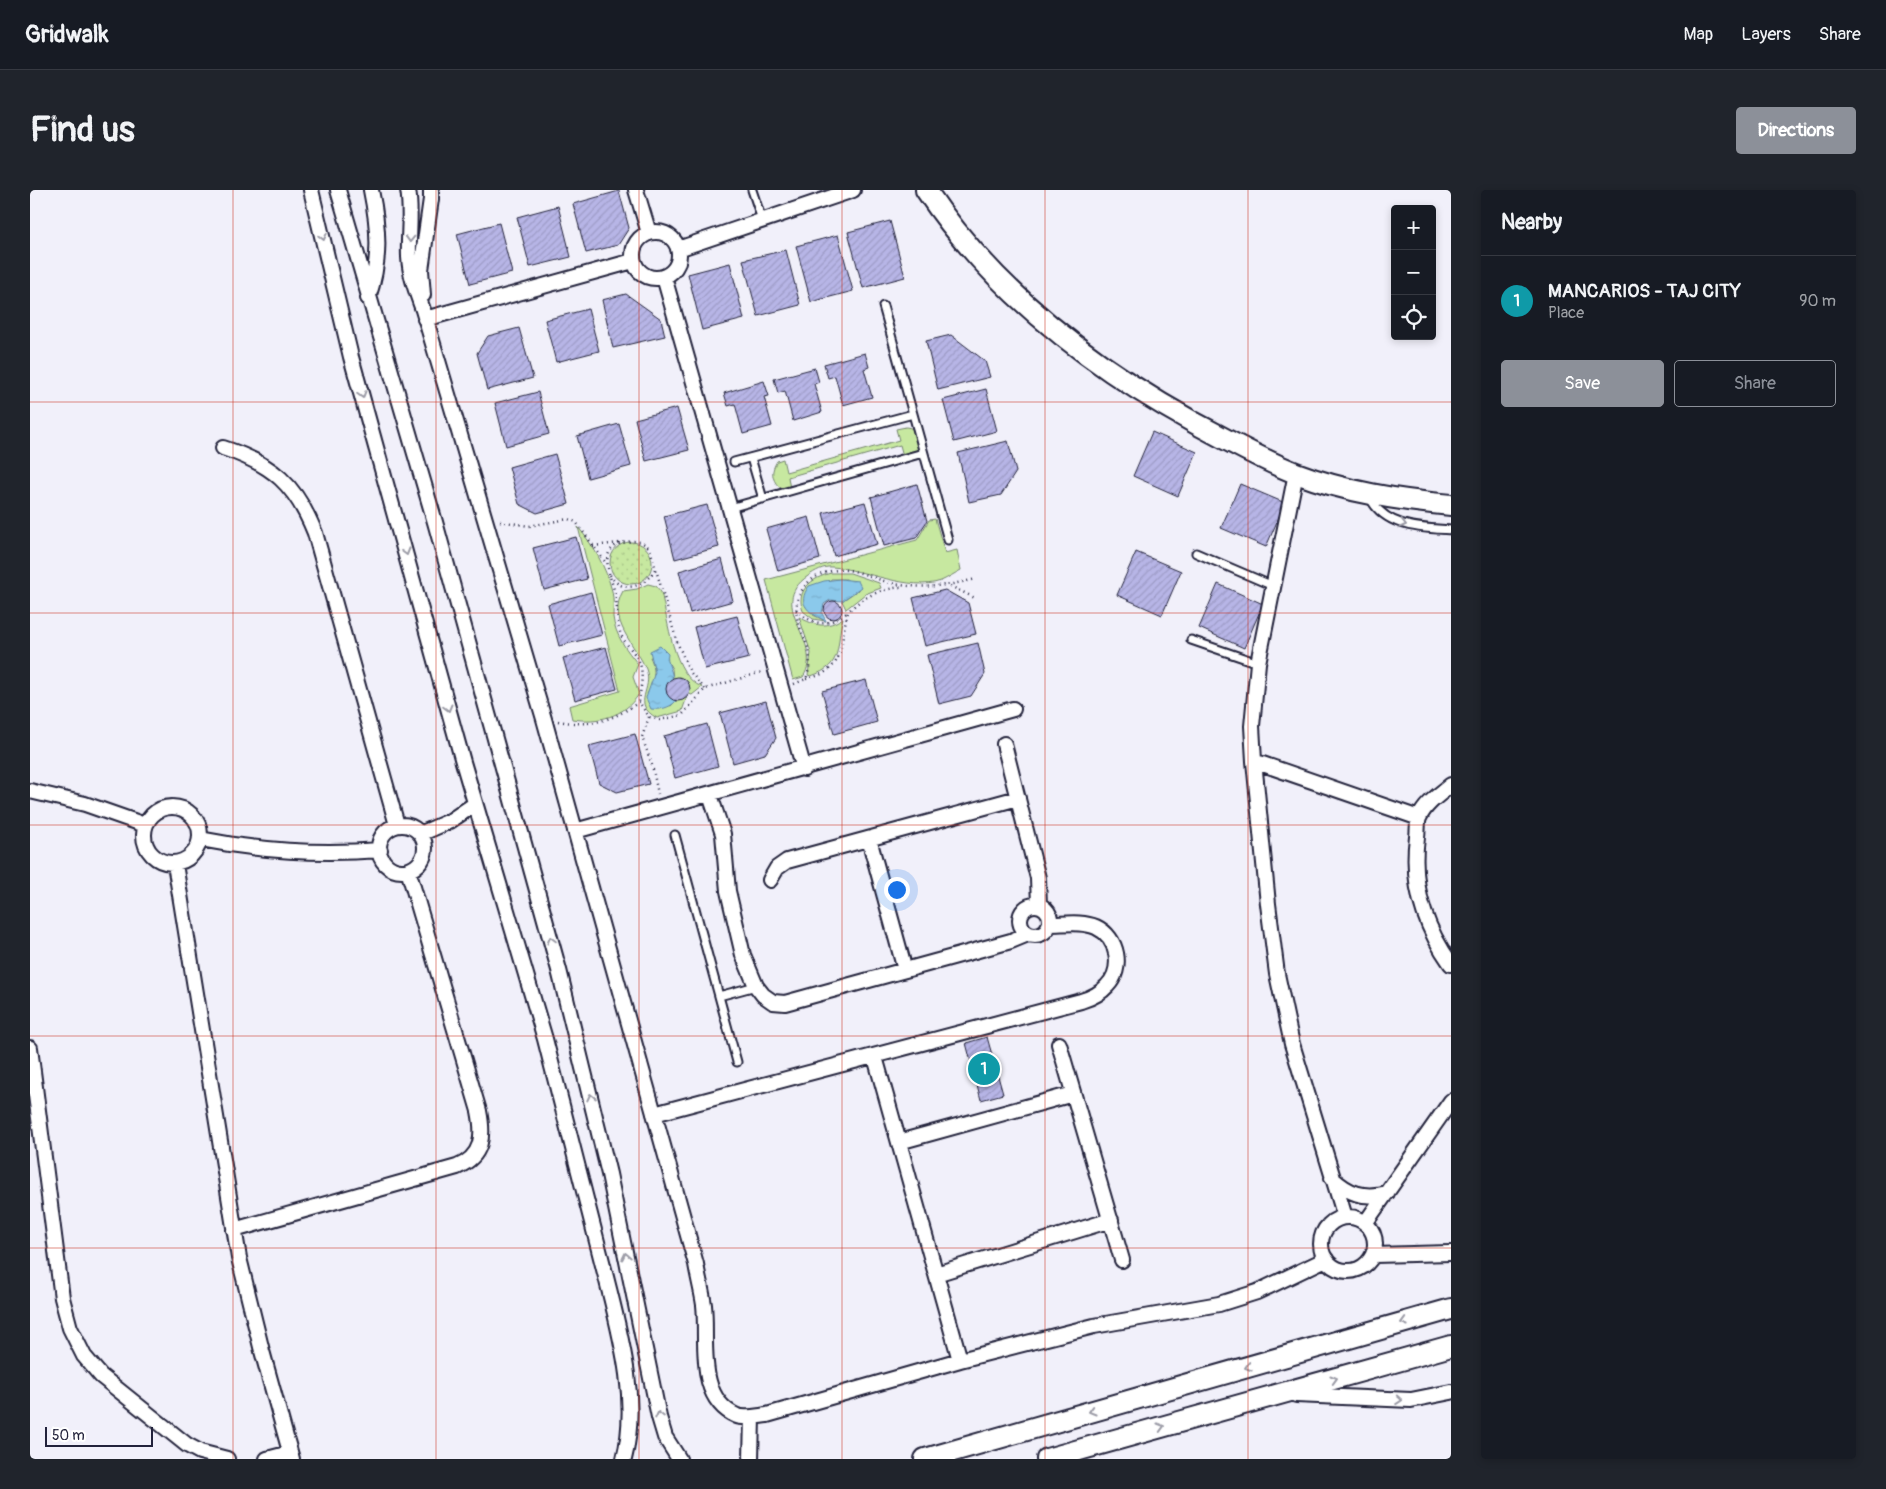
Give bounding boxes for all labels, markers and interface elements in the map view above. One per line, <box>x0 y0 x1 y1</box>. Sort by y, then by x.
text: Gridwalk <box>25 20 109 49</box>
text: Map <box>1684 23 1713 46</box>
text: Layers <box>1741 23 1791 46</box>
text: Share <box>1819 23 1861 46</box>
button: Directions <box>1736 107 1856 154</box>
text: Find us <box>30 108 135 152</box>
map controls <box>1391 205 1436 340</box>
button: + <box>1391 205 1436 250</box>
text: Nearby <box>1501 209 1562 236</box>
one-way arrow <box>317 233 328 242</box>
one-way arrow <box>404 235 415 243</box>
button: − <box>1391 250 1436 295</box>
text: MANCARIOS - TAJ CITY <box>1548 279 1741 303</box>
text: 1 <box>1514 291 1520 311</box>
text: 90 m <box>1799 291 1836 311</box>
button: locate <box>1391 295 1436 340</box>
text: Place <box>1548 303 1584 323</box>
button: Save <box>1501 360 1664 407</box>
button: Share <box>1674 360 1836 407</box>
one-way arrow <box>356 391 366 399</box>
one-way arrow <box>1399 518 1407 529</box>
one-way arrow <box>400 547 411 556</box>
one-way arrow <box>443 704 453 712</box>
your location <box>884 877 910 903</box>
one-way arrow <box>546 936 556 945</box>
pin: 1 <box>968 1050 1000 1088</box>
one-way arrow <box>586 1093 597 1102</box>
one-way arrow <box>621 1252 632 1260</box>
one-way arrow <box>1401 1317 1409 1327</box>
one-way arrow <box>1244 1361 1252 1371</box>
one-way arrow <box>1330 1374 1338 1384</box>
one-way arrow <box>1395 1394 1403 1405</box>
one-way arrow <box>1088 1406 1096 1416</box>
one-way arrow <box>654 1411 665 1420</box>
one-way arrow <box>1157 1422 1166 1433</box>
scale bar <box>45 1424 152 1447</box>
text: 50 m <box>52 1427 85 1444</box>

